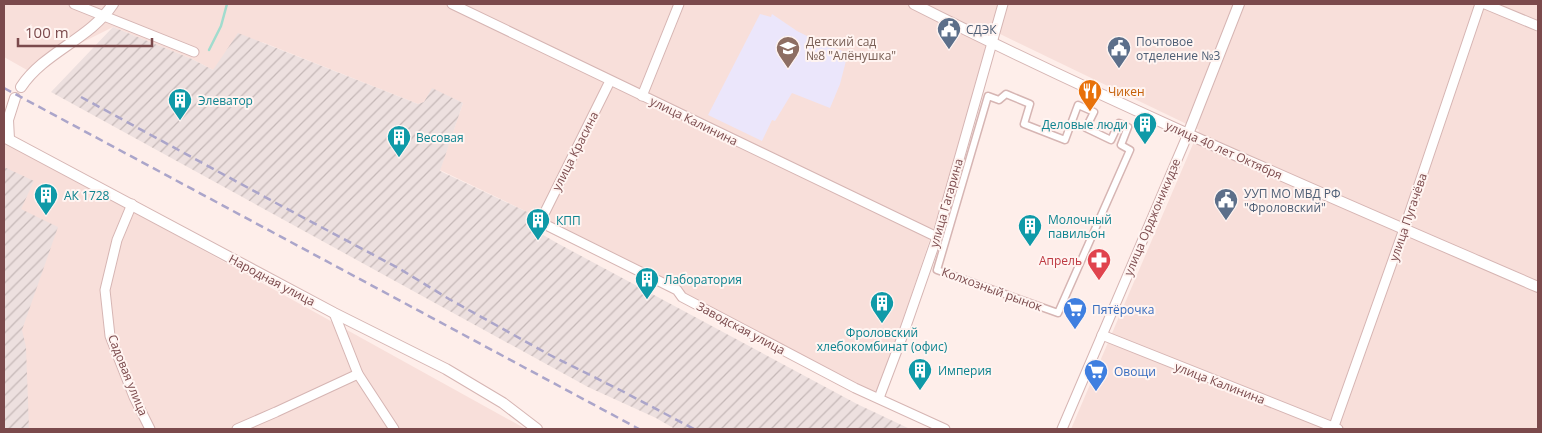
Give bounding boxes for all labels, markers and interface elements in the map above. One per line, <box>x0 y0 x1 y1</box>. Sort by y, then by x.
scale bar <box>18 15 151 47</box>
public building icon: СДЭК <box>936 16 962 50</box>
place label: СДЭК <box>966 21 997 38</box>
text: 100 m <box>25 22 69 42</box>
place label: Детский сад №8 "Алёнушка" <box>806 33 896 64</box>
place label: Почтовое отделение №3 <box>1136 33 1220 64</box>
school or university icon: Детский сад №8 "Алёнушка" <box>775 35 801 69</box>
public building icon: Почтовое отделение №3 <box>1106 35 1132 69</box>
restaurant icon: Чикен <box>1077 78 1103 112</box>
place label: Чикен <box>1108 83 1144 100</box>
building icon: Элеватор <box>167 87 193 121</box>
place label: Элеватор <box>198 92 253 109</box>
street label: улица Калинина <box>647 92 741 150</box>
street label: улица Красина <box>548 108 602 194</box>
building icon: Деловые люди <box>1132 111 1158 145</box>
place label: Деловые люди <box>1042 116 1128 133</box>
street label: улица 40 лет Октября <box>1163 117 1285 183</box>
building icon: Весовая <box>386 124 412 158</box>
place label: Весовая <box>416 129 464 146</box>
street label: улица Орджоникидзе <box>1120 155 1185 278</box>
street label: улица Гагарина <box>925 157 967 249</box>
street label: улица Пугачёва <box>1385 171 1431 263</box>
building icon: АК 1728 <box>33 182 59 216</box>
place label: УУП МО МВД РФ "Фроловский" <box>1244 185 1341 216</box>
place label: АК 1728 <box>64 187 110 204</box>
public building icon: УУП МО МВД РФ "Фроловский" <box>1213 187 1239 221</box>
building icon: КПП <box>525 207 551 241</box>
place label: Молочный павильон <box>1048 211 1112 242</box>
place label: КПП <box>556 212 581 229</box>
building icon: Молочный павильон <box>1017 213 1043 247</box>
pharmacy icon: Апрель <box>1086 247 1112 281</box>
street label: Народная улица <box>226 250 318 310</box>
place label: Апрель <box>1039 252 1082 269</box>
street label: Колхозный рынок <box>939 263 1045 315</box>
building icon: Лаборатория <box>634 266 660 300</box>
place label: Лаборатория <box>664 271 742 288</box>
building icon: Фроловский хлебокомбинат (офис) <box>869 290 895 324</box>
supermarket icon: Пятёрочка <box>1062 296 1088 330</box>
street label: Заводская улица <box>694 298 788 358</box>
place label: Пятёрочка <box>1092 301 1154 318</box>
place label: Фроловский хлебокомбинат (офис) <box>817 324 948 355</box>
street label: Садовая улица <box>104 332 152 418</box>
building icon: Империя <box>907 357 933 391</box>
supermarket icon: Овощи <box>1083 358 1109 392</box>
street label: улица Калинина <box>1172 358 1268 408</box>
place label: Империя <box>938 362 992 379</box>
place label: Овощи <box>1114 363 1156 380</box>

